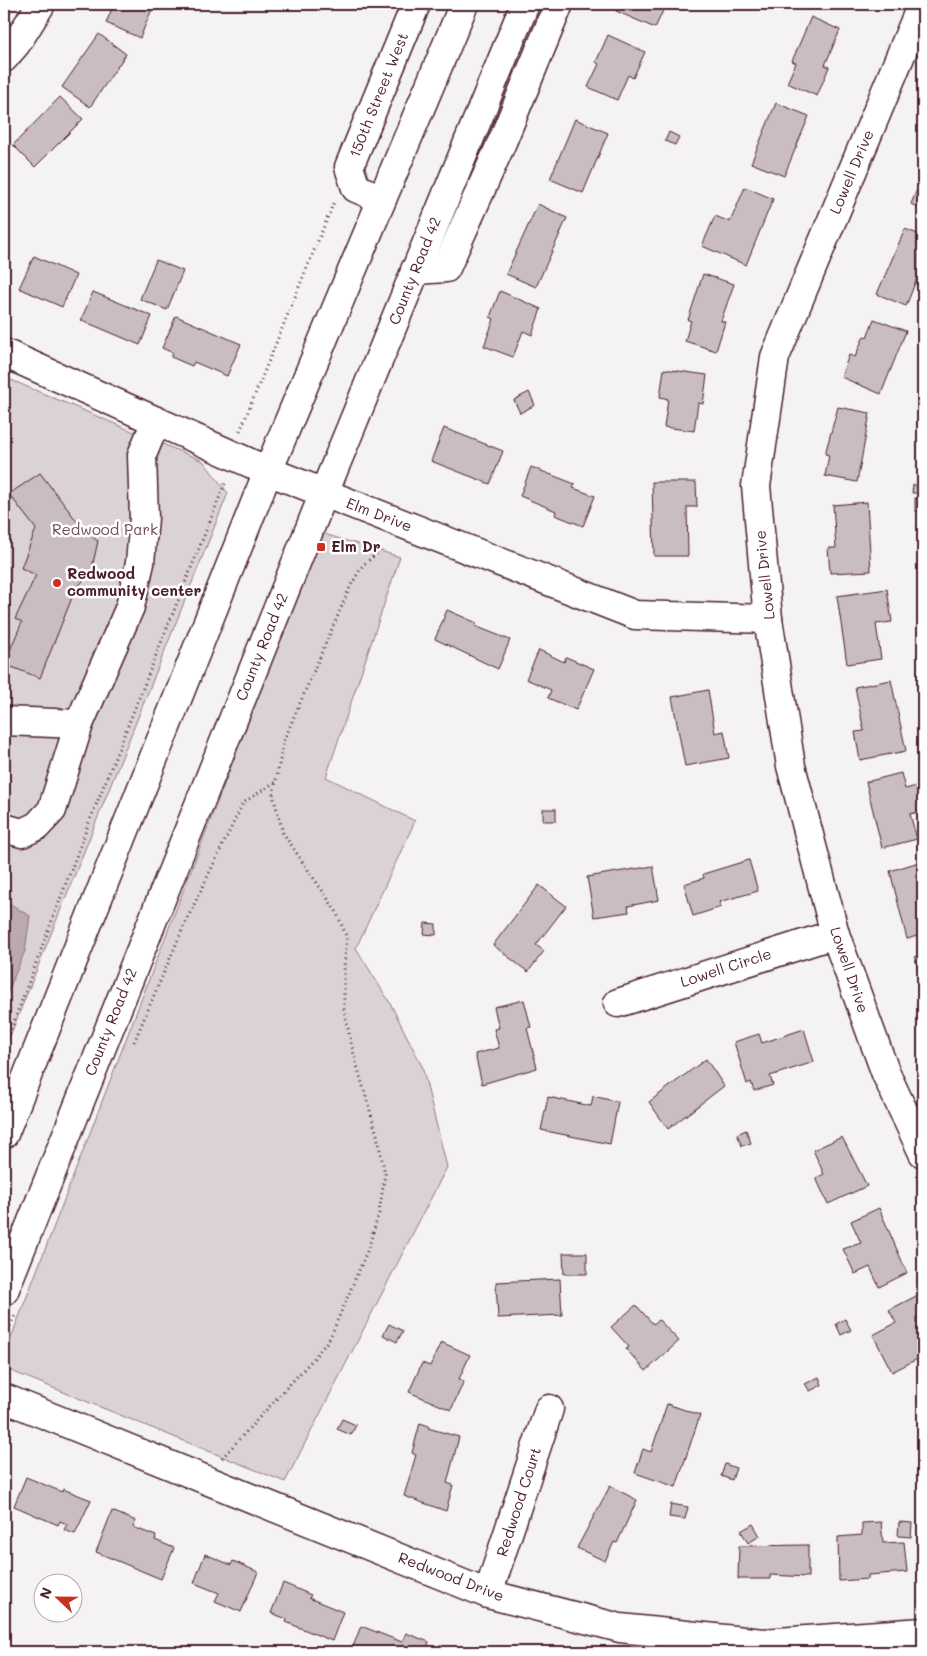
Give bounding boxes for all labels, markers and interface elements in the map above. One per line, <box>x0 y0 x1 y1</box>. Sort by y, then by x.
street label: 150th Street West <box>344 29 412 160</box>
street label: Lowell Drive <box>824 126 878 217</box>
street label: County Road 42 <box>383 214 445 328</box>
street label: Elm Drive <box>344 492 415 536</box>
park label: Redwood Park <box>52 519 158 539</box>
street label: Lowell Drive <box>749 529 779 621</box>
place label: Elm Dr <box>331 536 381 556</box>
marker: Elm Dr <box>315 541 327 553</box>
place label: Redwood community center <box>67 563 201 600</box>
marker: Redwood community center <box>51 577 63 589</box>
street label: County Road 42 <box>230 590 292 704</box>
street label: Lowell Drive <box>826 924 874 1015</box>
street label: Lowell Circle <box>678 943 774 991</box>
street label: County Road 42 <box>79 965 141 1079</box>
street label: Redwood Court <box>491 1444 545 1559</box>
street label: Redwood Drive <box>396 1547 507 1605</box>
north arrow <box>32 1574 82 1624</box>
text: N <box>35 1584 56 1601</box>

